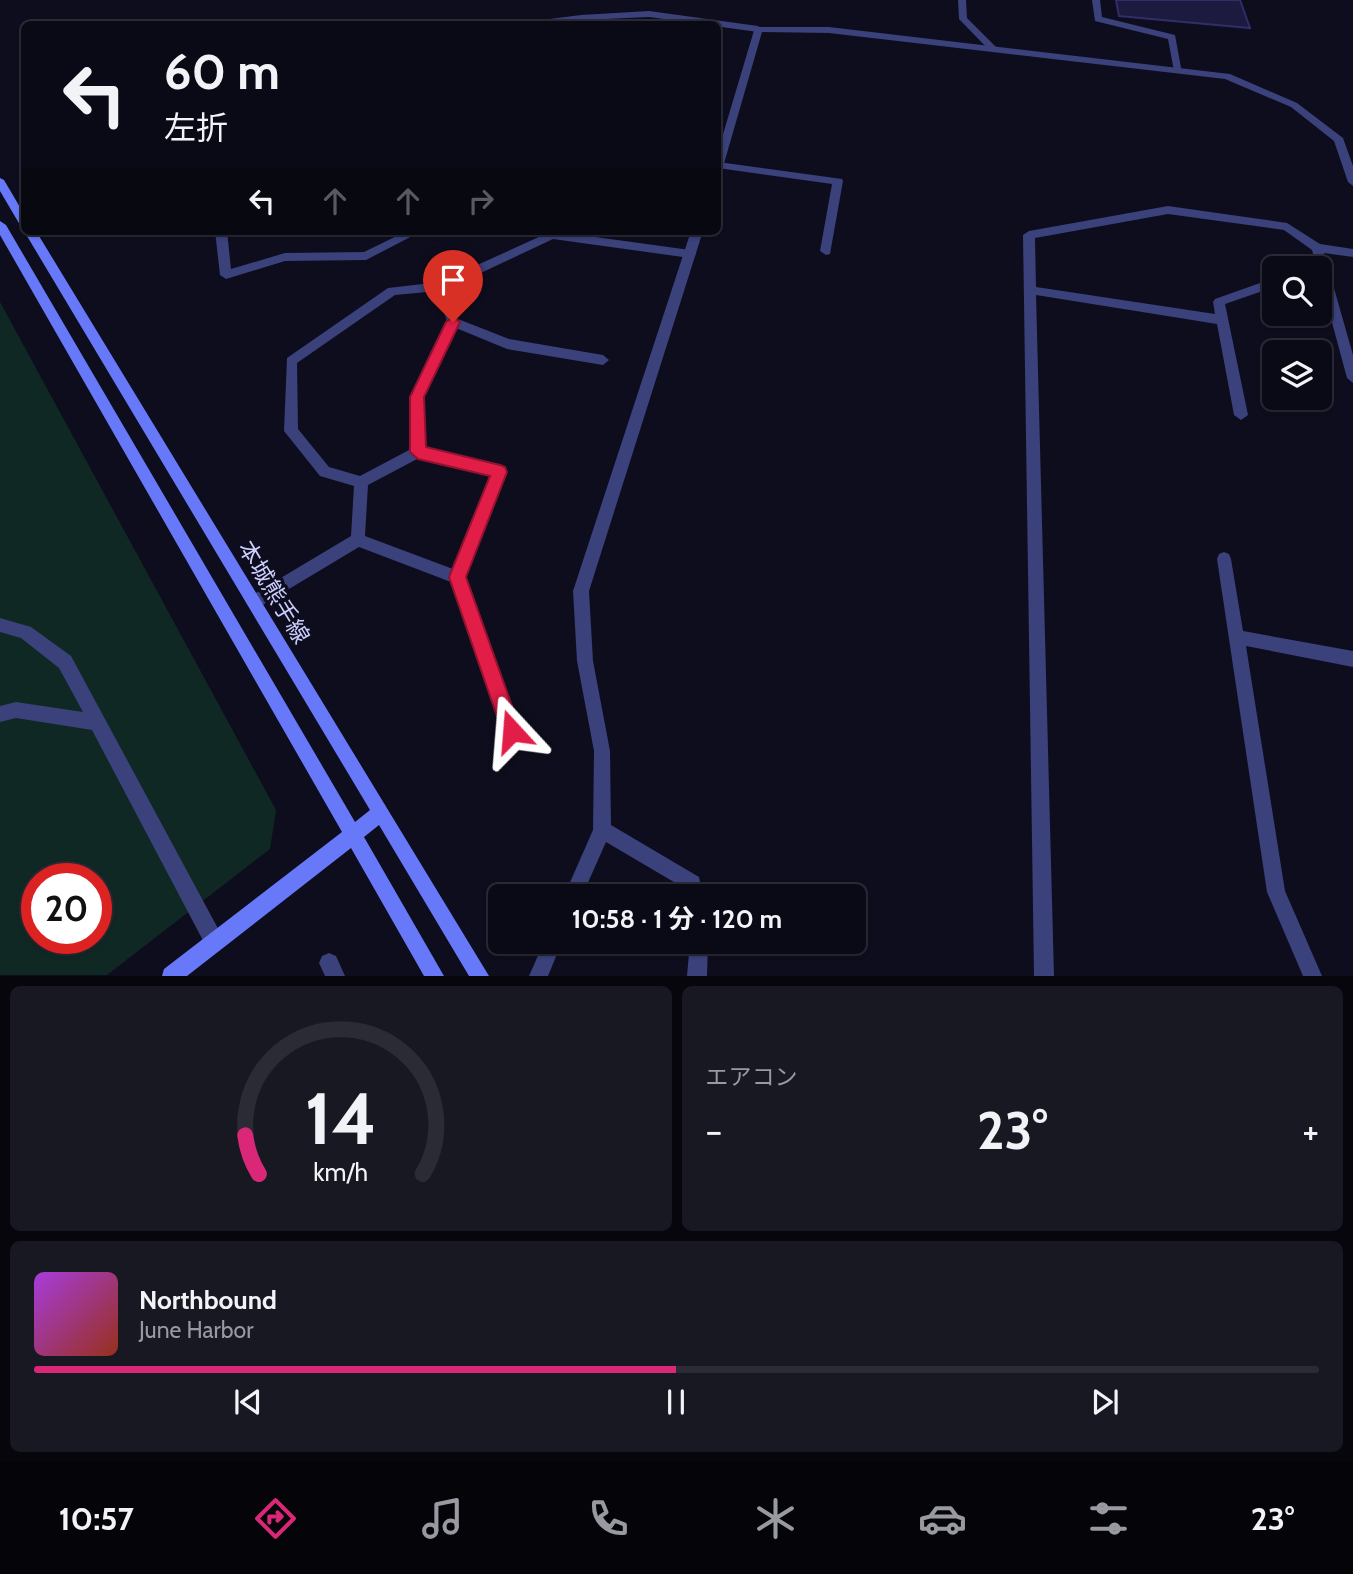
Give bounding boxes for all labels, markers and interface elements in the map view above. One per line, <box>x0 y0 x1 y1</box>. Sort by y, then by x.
text: 60 m <box>164 42 280 101</box>
icon: left <box>49 49 140 140</box>
text: 左折 <box>164 108 228 147</box>
icon: left <box>243 182 281 220</box>
icon: ahead <box>316 182 354 220</box>
icon: ahead <box>389 182 427 220</box>
icon: right <box>462 182 500 220</box>
pin <box>423 250 483 322</box>
map controls <box>1262 256 1332 410</box>
button: search <box>1262 256 1332 326</box>
icon: arrive <box>434 261 472 299</box>
button: layers <box>1262 340 1332 410</box>
street label: 本城熊手線 <box>232 536 316 648</box>
position arrow <box>475 694 549 768</box>
speed limit sign: 20 <box>21 863 112 954</box>
text: 10:58 · 1 分 · 120 m <box>572 903 782 935</box>
text: エアコン <box>706 1063 798 1091</box>
text: 14 <box>305 1075 377 1163</box>
text: 23° <box>977 1099 1048 1162</box>
text: − <box>706 1107 722 1154</box>
text: + <box>1302 1107 1319 1154</box>
text: km/h <box>313 1157 368 1187</box>
text: Northbound <box>139 1284 277 1316</box>
text: June Harbor <box>139 1316 253 1344</box>
icon: previous <box>229 1383 267 1421</box>
icon: pause <box>657 1383 695 1421</box>
icon: next <box>1086 1383 1124 1421</box>
icon: directions <box>251 1494 300 1543</box>
icon: music <box>418 1494 467 1543</box>
icon: phone <box>584 1494 633 1543</box>
icon: climate <box>751 1494 800 1543</box>
icon: car <box>918 1494 967 1543</box>
icon: filters <box>1084 1494 1133 1543</box>
text: 10:57 <box>59 1499 134 1538</box>
text: 23° <box>1251 1499 1294 1538</box>

